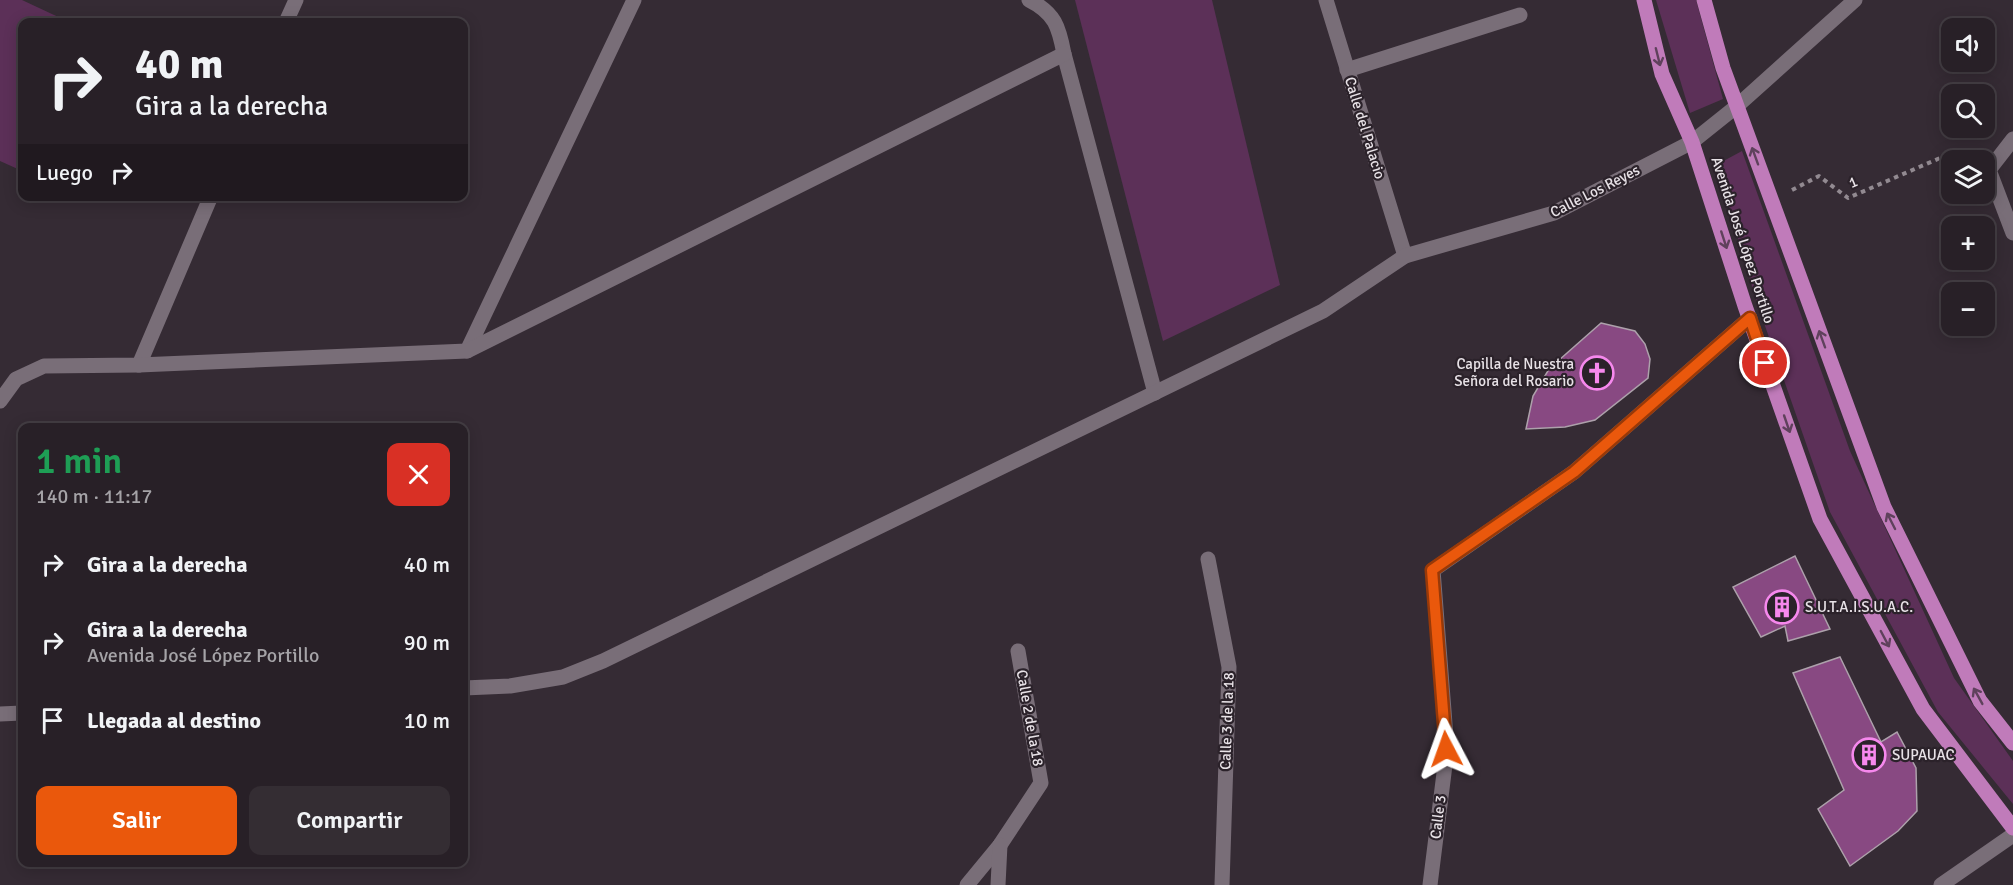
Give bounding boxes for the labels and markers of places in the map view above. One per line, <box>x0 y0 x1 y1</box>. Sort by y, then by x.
pin <box>1739 337 1790 388</box>
place label: Capilla de Nuestra Señora del Rosario <box>1454 355 1574 390</box>
church icon: Capilla de Nuestra Señora del Rosario <box>1579 355 1615 391</box>
building icon: S.U.T.A.I.S.U.A.C. <box>1764 589 1800 625</box>
place label: S.U.T.A.I.S.U.A.C. <box>1805 598 1913 616</box>
building icon: SUPAUAC <box>1851 737 1887 773</box>
place label: SUPAUAC <box>1892 746 1955 764</box>

